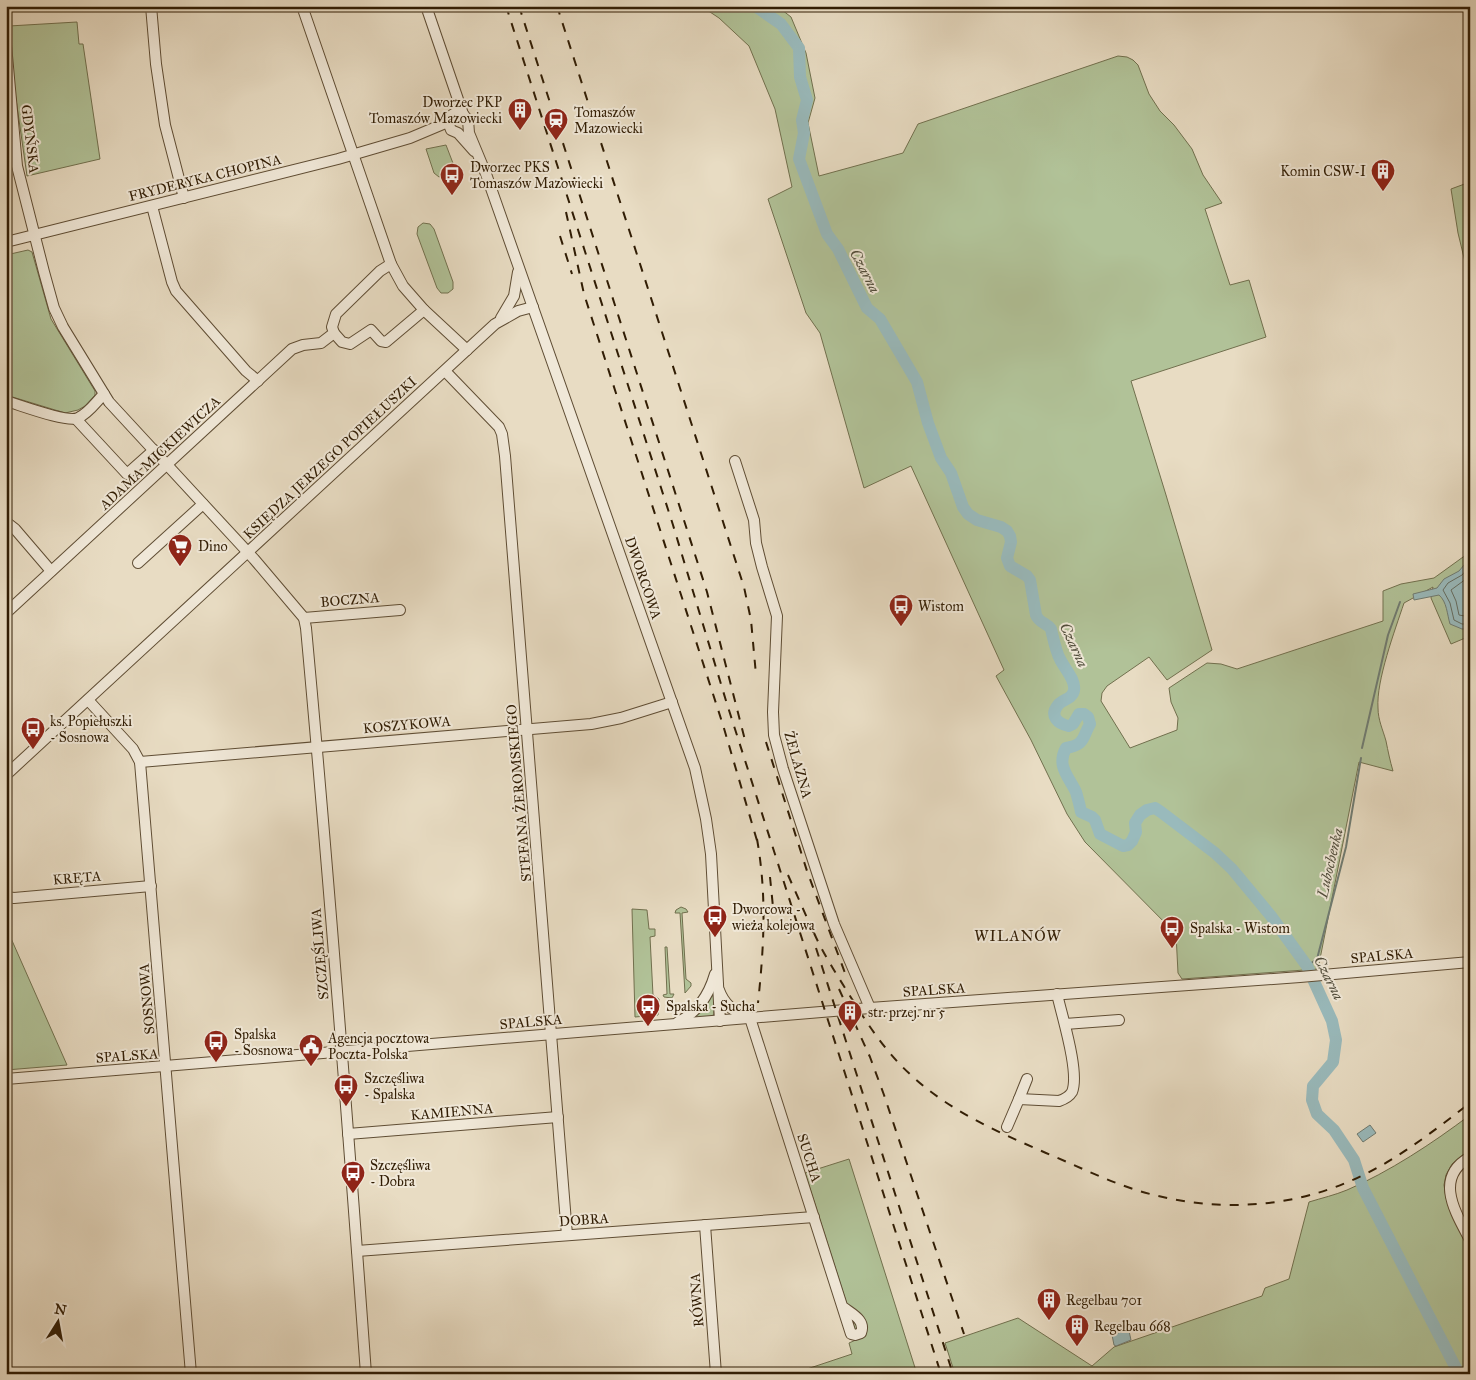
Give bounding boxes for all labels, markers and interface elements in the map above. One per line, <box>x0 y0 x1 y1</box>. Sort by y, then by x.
place label: Dworzec PKP Tomaszów Mazowiecki <box>369 94 502 127</box>
building icon: Dworzec PKP Tomaszów Mazowiecki <box>507 97 533 131</box>
street label: GDYŃSKA <box>17 103 45 175</box>
place label: Tomaszów Mazowiecki <box>574 104 643 137</box>
station icon: Tomaszów Mazowiecki <box>543 107 569 141</box>
street label: FRYDERYKA CHOPINA <box>127 151 284 205</box>
building icon: Komin CSW-I <box>1370 158 1396 192</box>
place label: Dworzec PKS Tomaszów Mazowiecki <box>470 159 603 192</box>
bus stop icon: Dworzec PKS Tomaszów Mazowiecki <box>439 162 465 196</box>
place label: Komin CSW-I <box>1280 163 1366 180</box>
water label: Czarna <box>846 246 884 296</box>
street label: KSIĘDZA JERZEGO POPIEŁUSZKI <box>240 373 421 544</box>
street label: ADAMA MICKIEWICZA <box>95 392 224 514</box>
supermarket icon: Dino <box>167 533 193 567</box>
street label: DWORCOWA <box>621 534 665 622</box>
place label: Dino <box>198 538 228 555</box>
street label: BOCZNA <box>320 589 381 611</box>
bus stop icon: Wistom <box>888 593 914 627</box>
place label: Wistom <box>918 598 964 615</box>
water label: Czarna <box>1056 620 1092 670</box>
street label: STEFANA ŻEROMSKIEGO <box>502 704 535 882</box>
place label: ks. Popiełuszki - Sosnowa <box>50 713 132 746</box>
street label: KOSZYKOWA <box>362 713 452 737</box>
bus stop icon: ks. Popiełuszki - Sosnowa <box>20 716 46 750</box>
street label: ŻELAZNA <box>780 729 817 801</box>
water label: Lubochenka <box>1313 826 1347 901</box>
street label: KRĘTA <box>52 867 103 889</box>
place label: Dworcowa - wieża kolejowa <box>732 901 815 934</box>
bus stop icon: Dworcowa - wieża kolejowa <box>702 904 728 938</box>
street label: SZCZĘŚLIWA <box>305 907 332 1001</box>
bus stop icon: Spalska - Wistom <box>1159 915 1185 949</box>
place label: Spalska - Wistom <box>1190 920 1290 937</box>
district label: WILANÓW <box>974 926 1062 945</box>
street label: SPALSKA <box>1350 945 1415 967</box>
water label: Czarna <box>1310 953 1348 1003</box>
street label: SOSNOWA <box>135 962 159 1035</box>
street label: SPALSKA <box>902 979 967 1001</box>
bus stop icon: Spalska - Sucha <box>635 993 661 1027</box>
place label: Spalska - Sucha <box>666 998 755 1015</box>
building icon: str. przej. nr 5 <box>837 999 863 1033</box>
place label: str. przej. nr 5 <box>868 1004 946 1021</box>
street label: SPALSKA <box>499 1011 564 1033</box>
place label: Spalska - Sosnowa <box>234 1026 293 1059</box>
bus stop icon: Spalska - Sosnowa <box>203 1029 229 1063</box>
place label: Agencja pocztowa Poczta-Polska <box>327 1030 429 1063</box>
public building icon: Agencja pocztowa Poczta-Polska <box>298 1033 324 1067</box>
street label: SPALSKA <box>95 1045 160 1067</box>
place label: Szczęśliwa - Spalska <box>364 1070 424 1103</box>
bus stop icon: Szczęśliwa - Spalska <box>333 1073 359 1107</box>
street label: KAMIENNA <box>410 1100 495 1124</box>
street label: SUCHA <box>793 1132 825 1185</box>
place label: Szczęśliwa - Dobra <box>370 1157 430 1190</box>
bus stop icon: Szczęśliwa - Dobra <box>340 1160 366 1194</box>
street label: DOBRA <box>558 1210 610 1230</box>
street label: RÓWNA <box>685 1272 707 1328</box>
building icon: Regelbau 701 <box>1036 1287 1062 1321</box>
place label: Regelbau 701 <box>1066 1292 1142 1309</box>
north arrow <box>32 1298 82 1348</box>
text: N <box>53 1300 68 1319</box>
building icon: Regelbau 668 <box>1064 1313 1090 1347</box>
place label: Regelbau 668 <box>1094 1318 1171 1335</box>

